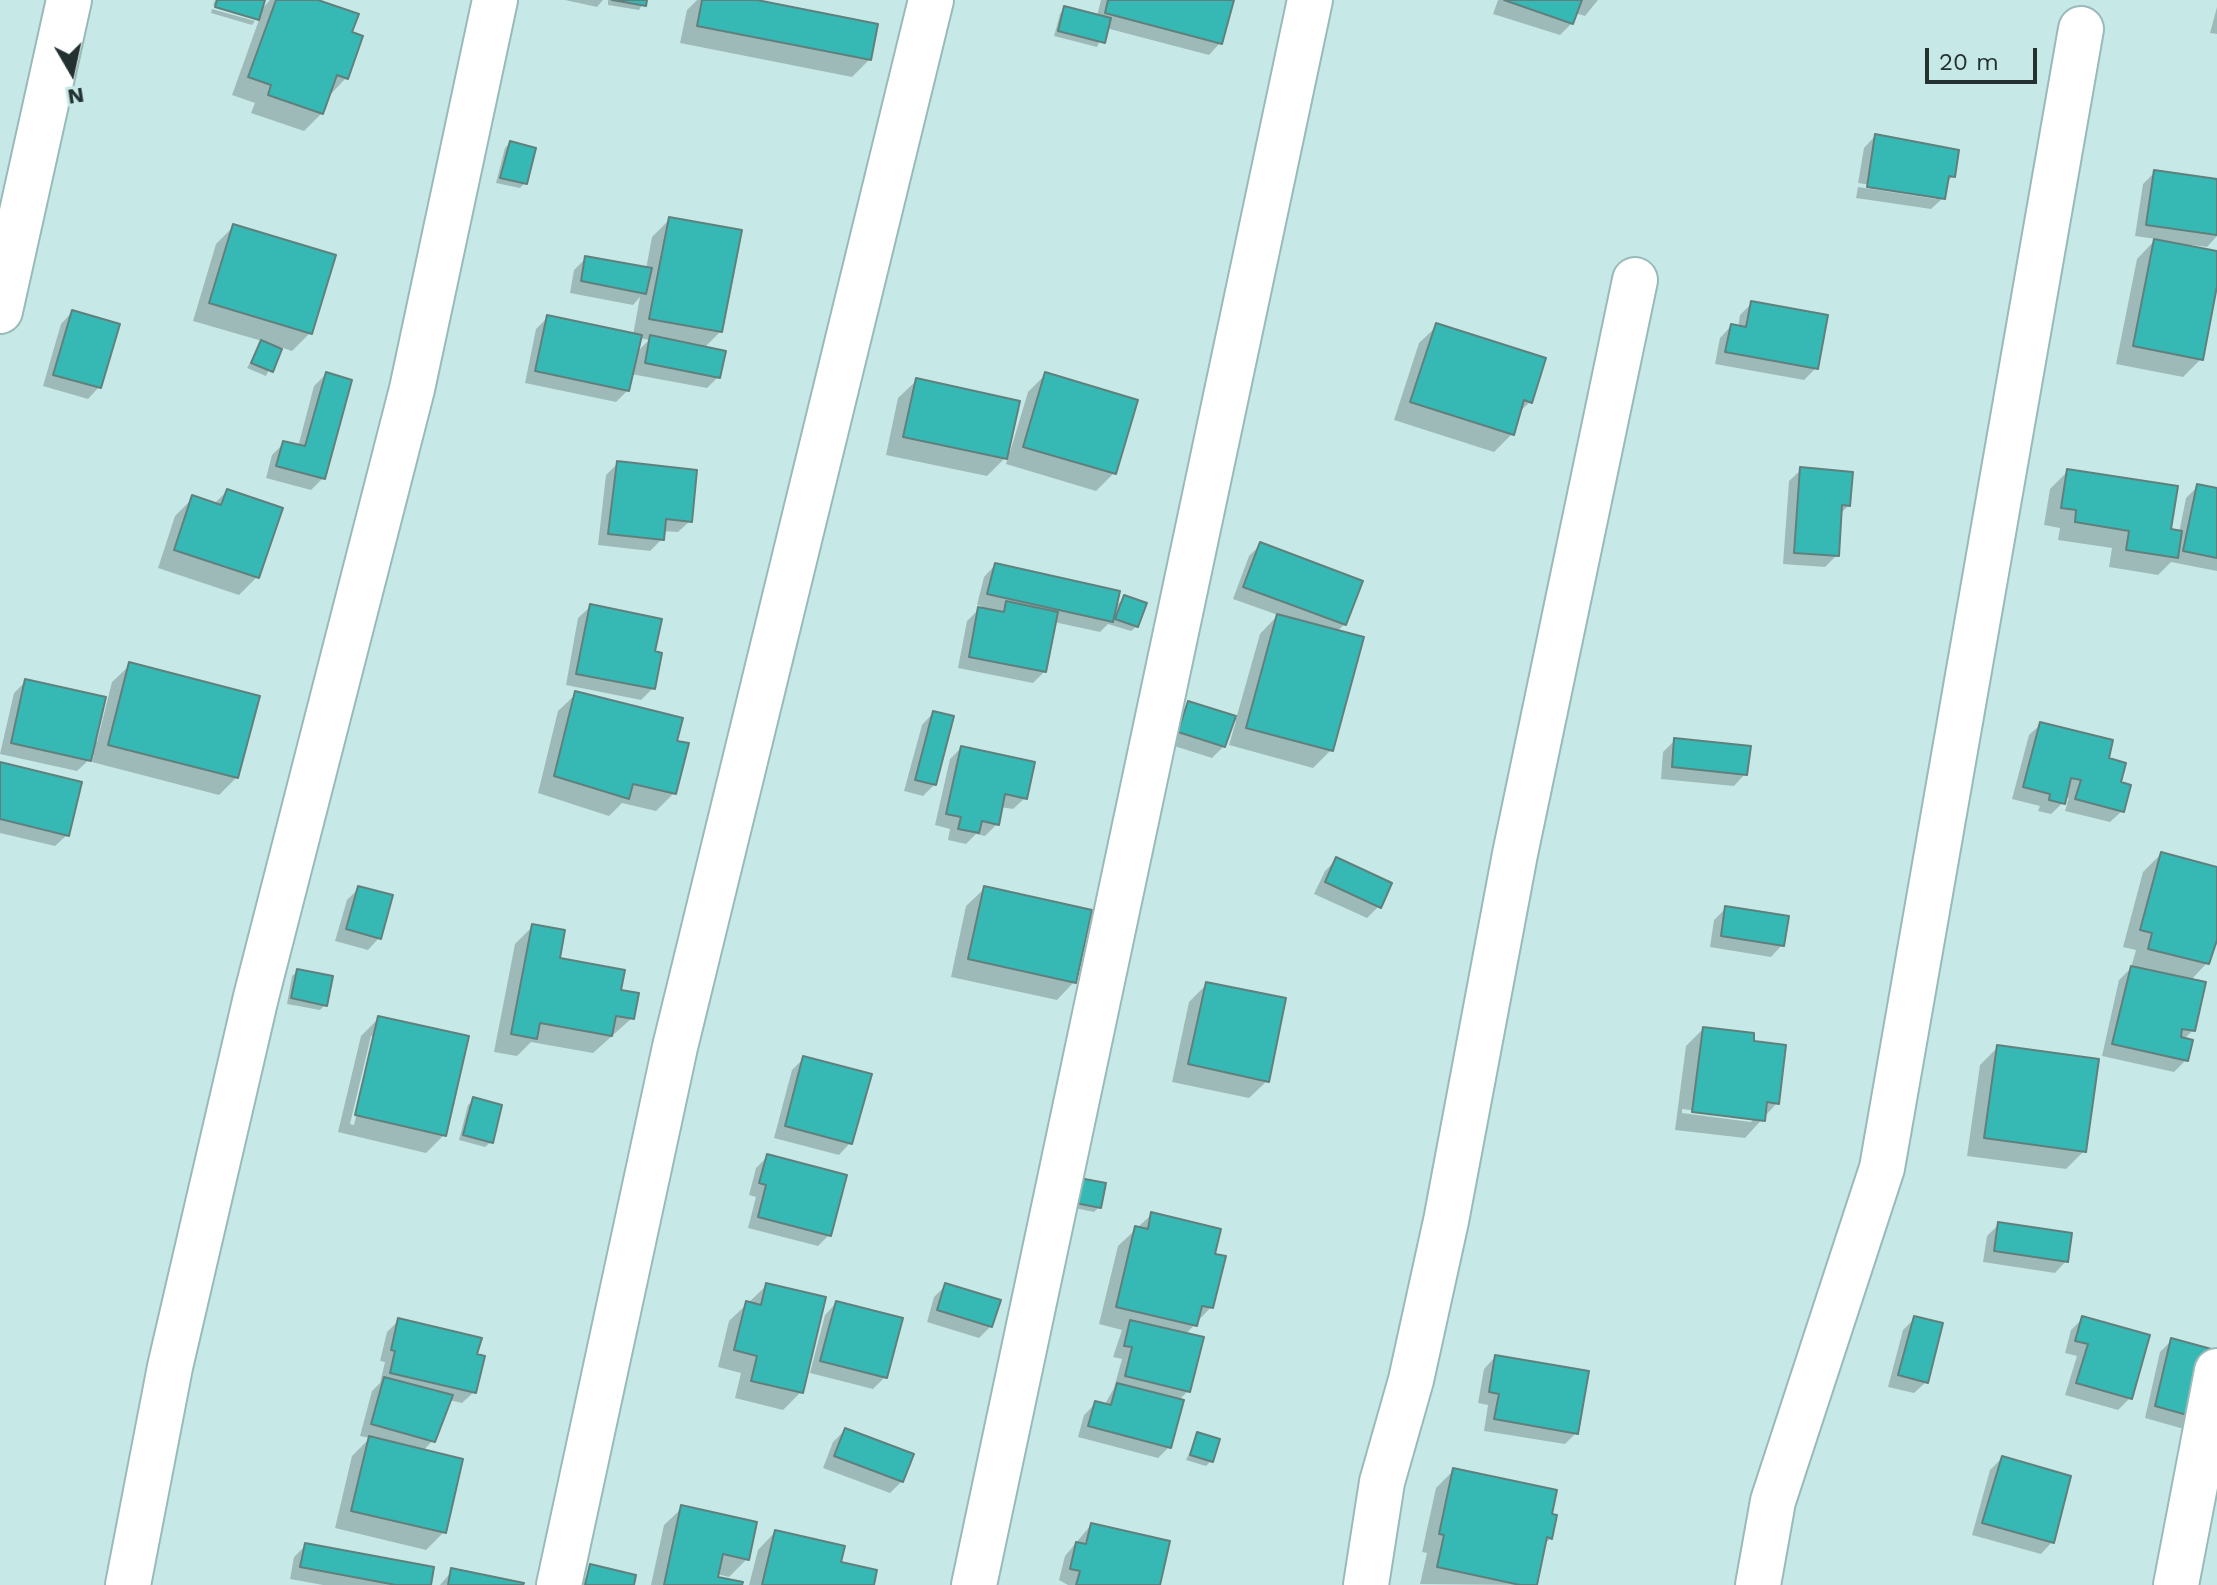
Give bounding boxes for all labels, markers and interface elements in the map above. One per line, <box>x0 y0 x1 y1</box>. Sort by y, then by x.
north arrow <box>32 32 112 112</box>
scale bar <box>1929 32 2041 82</box>
text: 20 m <box>1939 48 1999 76</box>
text: N <box>66 83 86 110</box>

